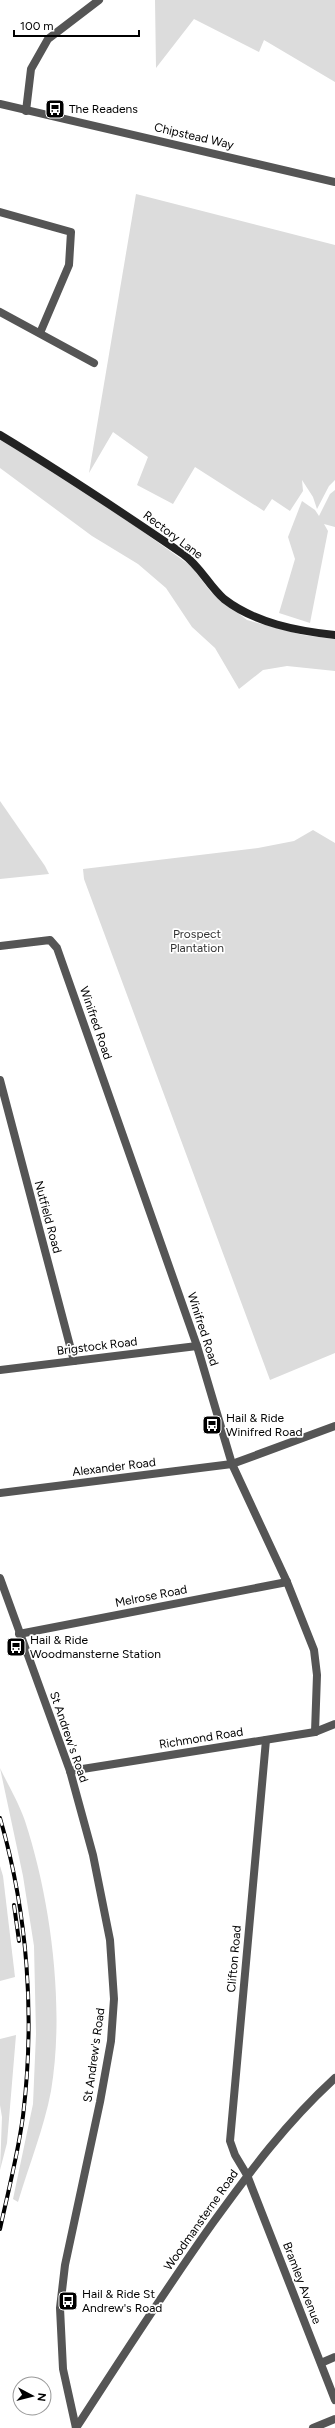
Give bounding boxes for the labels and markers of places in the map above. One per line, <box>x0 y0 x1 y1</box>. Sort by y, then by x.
bus stop icon: The Readens <box>44 98 66 120</box>
place label: The Readens <box>69 102 138 116</box>
place label: Hail & Ride Winifred Road <box>226 1411 302 1439</box>
bus stop icon: Hail & Ride Winifred Road <box>201 1414 223 1436</box>
place label: Hail & Ride Woodmansterne Station <box>30 1633 161 1661</box>
bus stop icon: Hail & Ride Woodmansterne Station <box>5 1636 27 1658</box>
place label: Hail & Ride St Andrew's Road <box>82 2287 162 2315</box>
bus stop icon: Hail & Ride St Andrew's Road <box>57 2290 79 2312</box>

